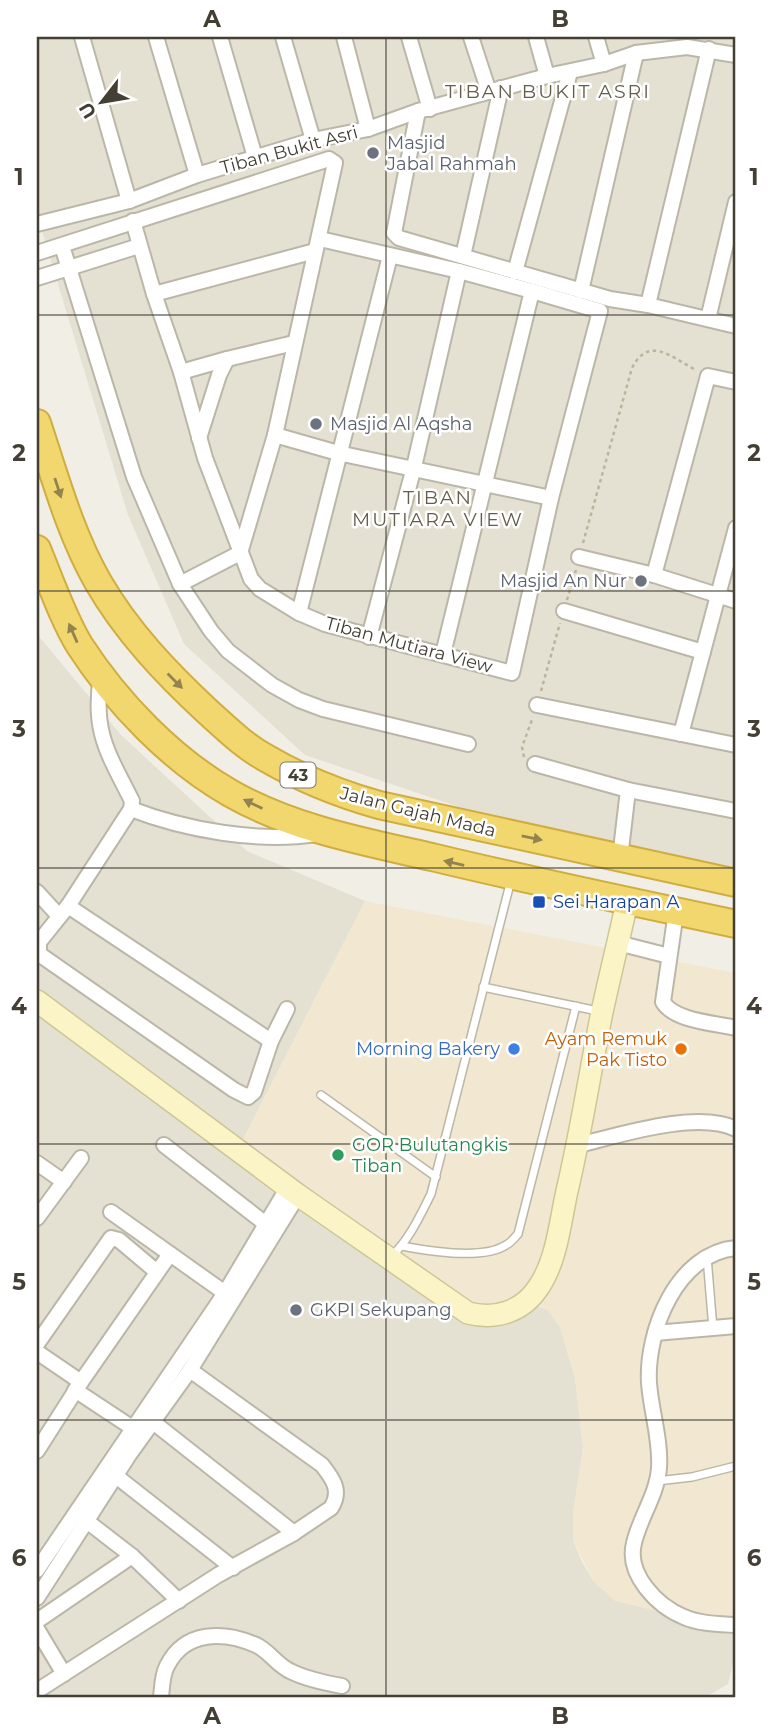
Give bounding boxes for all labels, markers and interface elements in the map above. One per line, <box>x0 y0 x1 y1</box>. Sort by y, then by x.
text: A <box>202 5 221 33</box>
text: B <box>551 5 569 33</box>
north arrow <box>66 66 136 136</box>
district label: TIBAN BUKIT ASRI <box>445 80 651 103</box>
text: U <box>74 98 102 123</box>
street label: Tiban Bukit Asri <box>218 121 360 179</box>
place label: Masjid Jabal Rahmah <box>386 132 517 175</box>
marker: Masjid Jabal Rahmah <box>365 145 381 161</box>
text: 1 <box>14 163 24 191</box>
text: 1 <box>749 163 759 191</box>
place label: Masjid Al Aqsha <box>330 413 472 435</box>
marker: Masjid Al Aqsha <box>308 416 324 432</box>
text: 2 <box>12 439 26 467</box>
text: 2 <box>747 439 761 467</box>
one-way arrow <box>53 478 64 499</box>
district label: TIBAN MUTIARA VIEW <box>352 486 524 531</box>
place label: Masjid An Nur <box>500 570 627 592</box>
marker: Masjid An Nur <box>633 573 649 589</box>
street label: Tiban Mutiara View <box>323 612 495 678</box>
one-way arrow <box>67 623 79 643</box>
one-way arrow <box>166 672 183 689</box>
text: 3 <box>11 715 26 743</box>
text: 3 <box>746 715 761 743</box>
road number: 43 <box>280 762 316 788</box>
street label: Jalan Gajah Mada <box>337 782 498 842</box>
one-way arrow <box>243 799 263 810</box>
one-way arrow <box>521 833 543 844</box>
one-way arrow <box>443 857 465 868</box>
place label: Sei Harapan A <box>553 891 680 913</box>
marker: Sei Harapan A <box>531 894 547 910</box>
text: 4 <box>11 992 27 1020</box>
text: 4 <box>746 992 762 1020</box>
place label: Ayam Remuk Pak Tisto <box>545 1028 667 1071</box>
place label: Morning Bakery <box>356 1038 500 1060</box>
marker: Morning Bakery <box>506 1041 522 1057</box>
marker: Ayam Remuk Pak Tisto <box>673 1041 689 1057</box>
place label: GOR Bulutangkis Tiban <box>352 1134 508 1177</box>
marker: GOR Bulutangkis Tiban <box>330 1147 346 1163</box>
text: 5 <box>12 1268 26 1296</box>
text: 5 <box>747 1268 761 1296</box>
place label: GKPI Sekupang <box>310 1299 452 1321</box>
marker: GKPI Sekupang <box>288 1302 304 1318</box>
text: 6 <box>12 1544 27 1572</box>
text: 6 <box>747 1544 762 1572</box>
text: A <box>202 1702 221 1730</box>
text: B <box>551 1702 569 1730</box>

